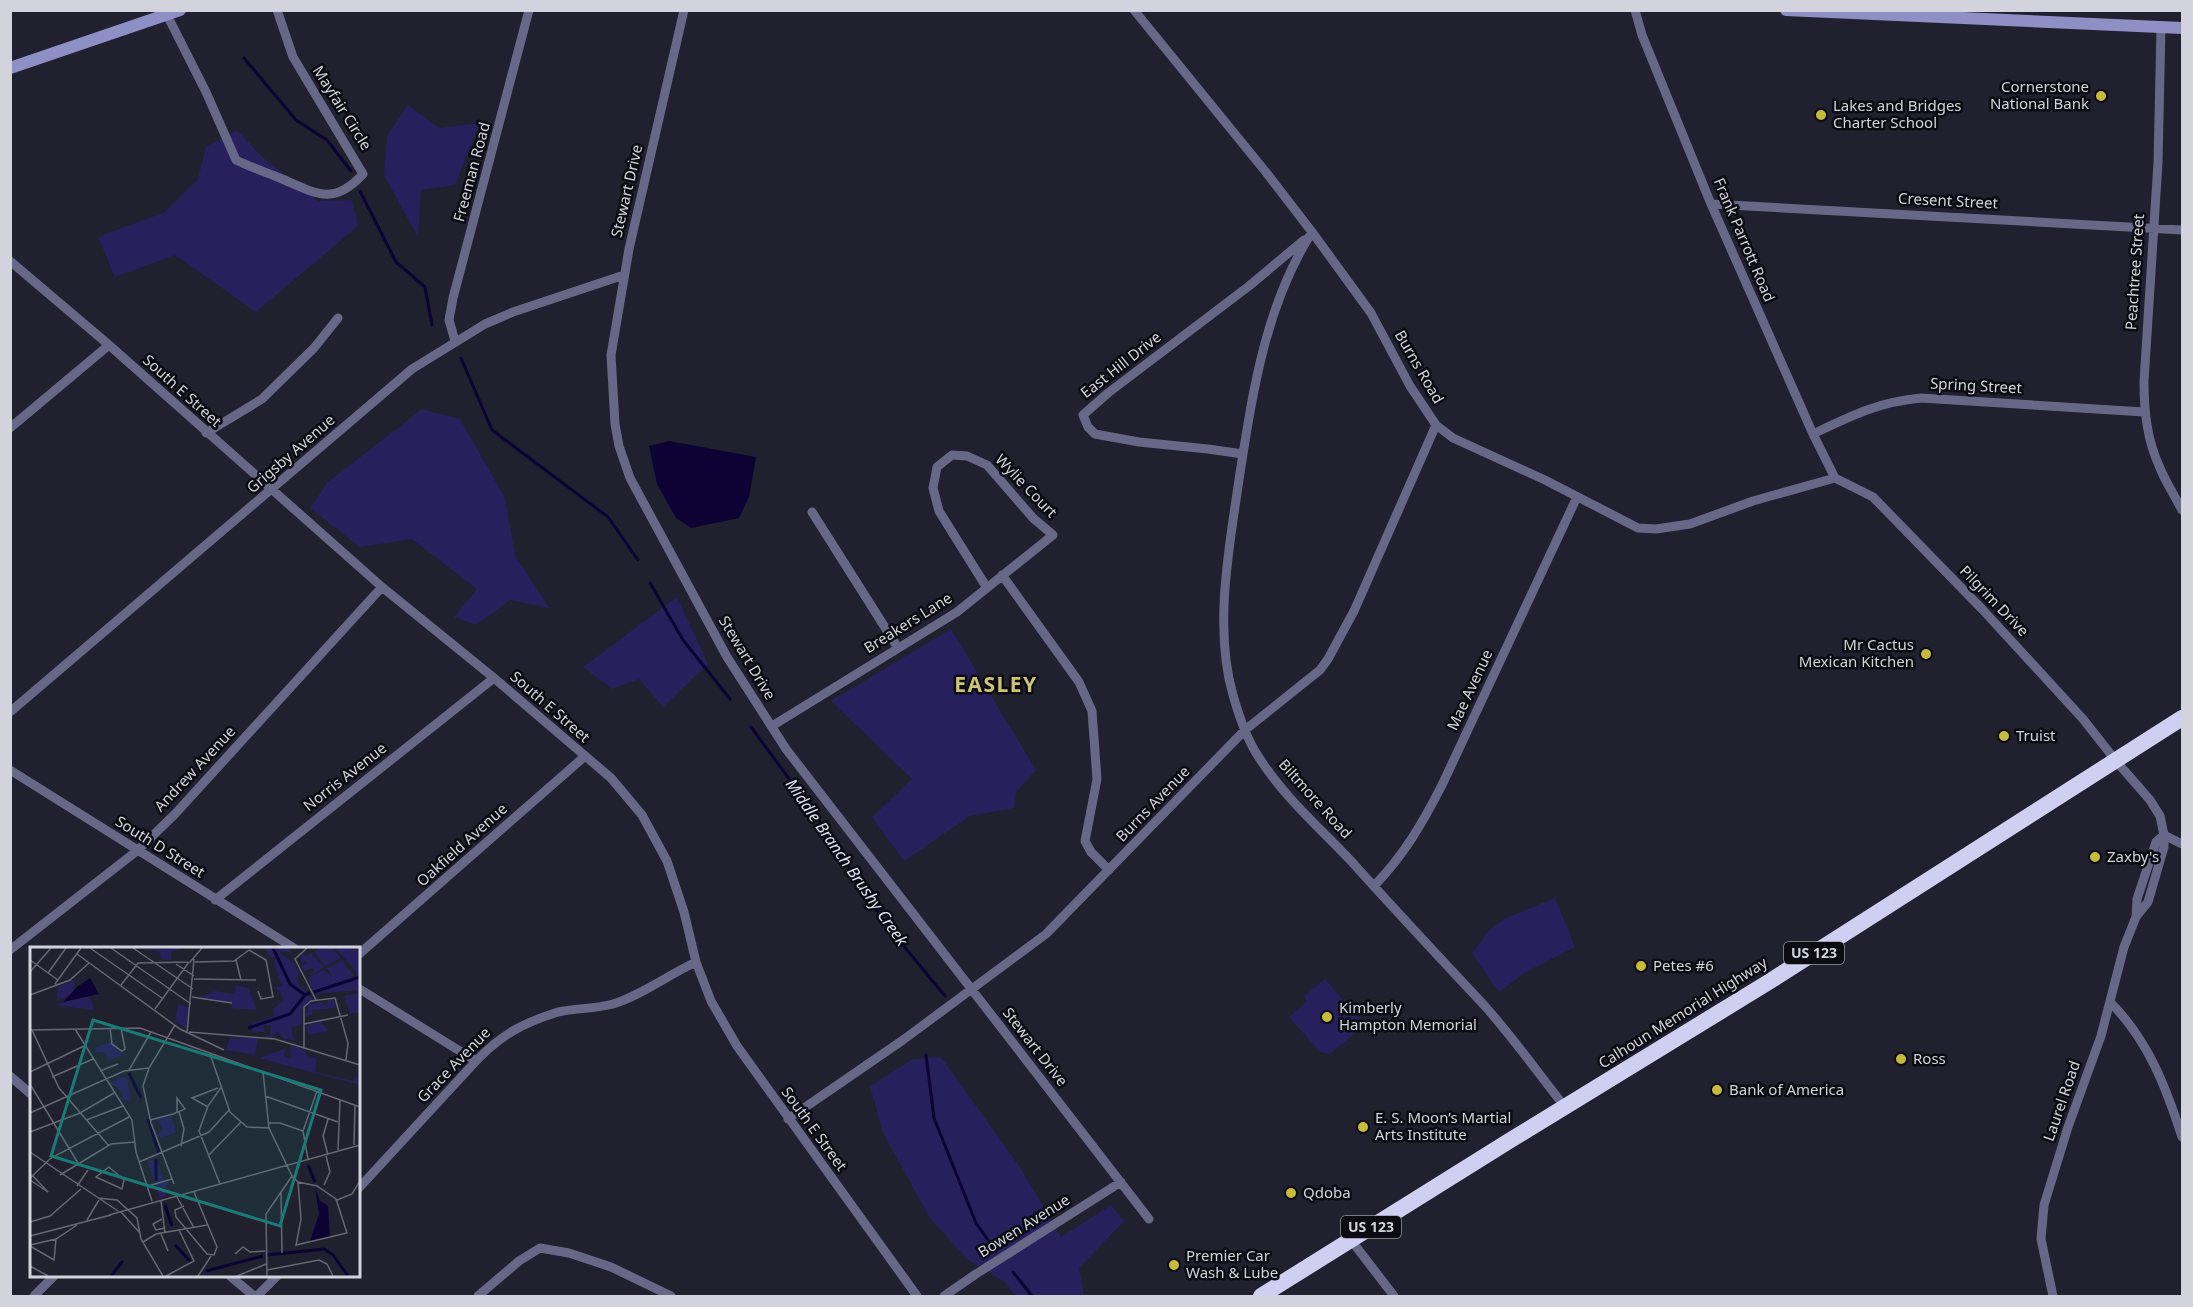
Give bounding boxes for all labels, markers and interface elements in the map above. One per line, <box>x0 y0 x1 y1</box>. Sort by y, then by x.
street label: Mayfair Circle <box>309 61 377 153</box>
place label: Cornerstone National Bank <box>1990 76 2089 113</box>
marker: Cornerstone National Bank <box>2094 89 2108 103</box>
place label: Lakes and Bridges Charter School <box>1833 95 1962 132</box>
marker: Lakes and Bridges Charter School <box>1814 108 1828 122</box>
street label: Freeman Road <box>448 120 494 224</box>
street label: Stewart Drive <box>606 142 646 239</box>
street label: Frank Parrott Road <box>1710 175 1780 305</box>
street label: Cresent Street <box>1898 187 1999 213</box>
street label: Peachtree Street <box>2120 213 2148 331</box>
street label: East Hill Drive <box>1076 326 1165 402</box>
street label: Burns Road <box>1391 326 1449 407</box>
street label: South E Street <box>139 350 227 431</box>
street label: Spring Street <box>1930 373 2023 397</box>
street label: Grigsby Avenue <box>242 409 339 497</box>
street label: Wylie Court <box>991 449 1062 522</box>
street label: Pilgrim Drive <box>1956 561 2034 640</box>
street label: Breakers Lane <box>860 587 955 657</box>
street label: Stewart Drive <box>715 612 781 703</box>
place label: Mr Cactus Mexican Kitchen <box>1799 634 1914 671</box>
street label: Mae Avenue <box>1442 646 1497 733</box>
marker: Mr Cactus Mexican Kitchen <box>1919 647 1933 661</box>
street label: South E Street <box>507 666 595 747</box>
district label: EASLEY <box>954 670 1038 698</box>
street label: Andrew Avenue <box>149 721 239 816</box>
place label: Truist <box>2016 725 2056 745</box>
marker: Truist <box>1997 729 2011 743</box>
street label: Norris Avenue <box>299 737 390 815</box>
street label: Biltmore Road <box>1275 754 1357 842</box>
street label: Burns Avenue <box>1111 761 1194 846</box>
water label: Middle Branch Brushy Creek <box>781 774 914 951</box>
street label: Oakfield Avenue <box>412 798 511 890</box>
street label: South D Street <box>112 811 210 882</box>
place label: Zaxby's <box>2107 846 2159 866</box>
marker: Zaxby's <box>2088 850 2102 864</box>
road number: US 123 <box>1784 942 1844 964</box>
inset map <box>30 947 360 1277</box>
street label: Calhoun Memorial Highway <box>1594 952 1771 1072</box>
place label: Petes #6 <box>1653 955 1714 975</box>
marker: Petes #6 <box>1634 959 1648 973</box>
place label: Kimberly Hampton Memorial <box>1339 997 1477 1034</box>
street label: Stewart Drive <box>999 1003 1073 1090</box>
marker: Kimberly Hampton Memorial <box>1320 1010 1334 1024</box>
street label: Grace Avenue <box>412 1022 494 1106</box>
place label: Ross <box>1913 1048 1946 1068</box>
marker: Ross <box>1894 1052 1908 1066</box>
street label: Laurel Road <box>2038 1058 2084 1144</box>
place label: Bank of America <box>1729 1079 1844 1099</box>
street label: South E Street <box>778 1082 852 1175</box>
marker: Bank of America <box>1710 1083 1724 1097</box>
place label: E. S. Moon’s Martial Arts Institute <box>1375 1107 1511 1144</box>
marker: E. S. Moon’s Martial Arts Institute <box>1356 1120 1370 1134</box>
place label: Qdoba <box>1303 1182 1351 1202</box>
marker: Qdoba <box>1284 1186 1298 1200</box>
street label: Bowen Avenue <box>974 1189 1073 1261</box>
road number: US 123 <box>1341 1216 1401 1238</box>
place label: Premier Car Wash & Lube <box>1186 1245 1278 1282</box>
marker: Premier Car Wash & Lube <box>1167 1258 1181 1272</box>

